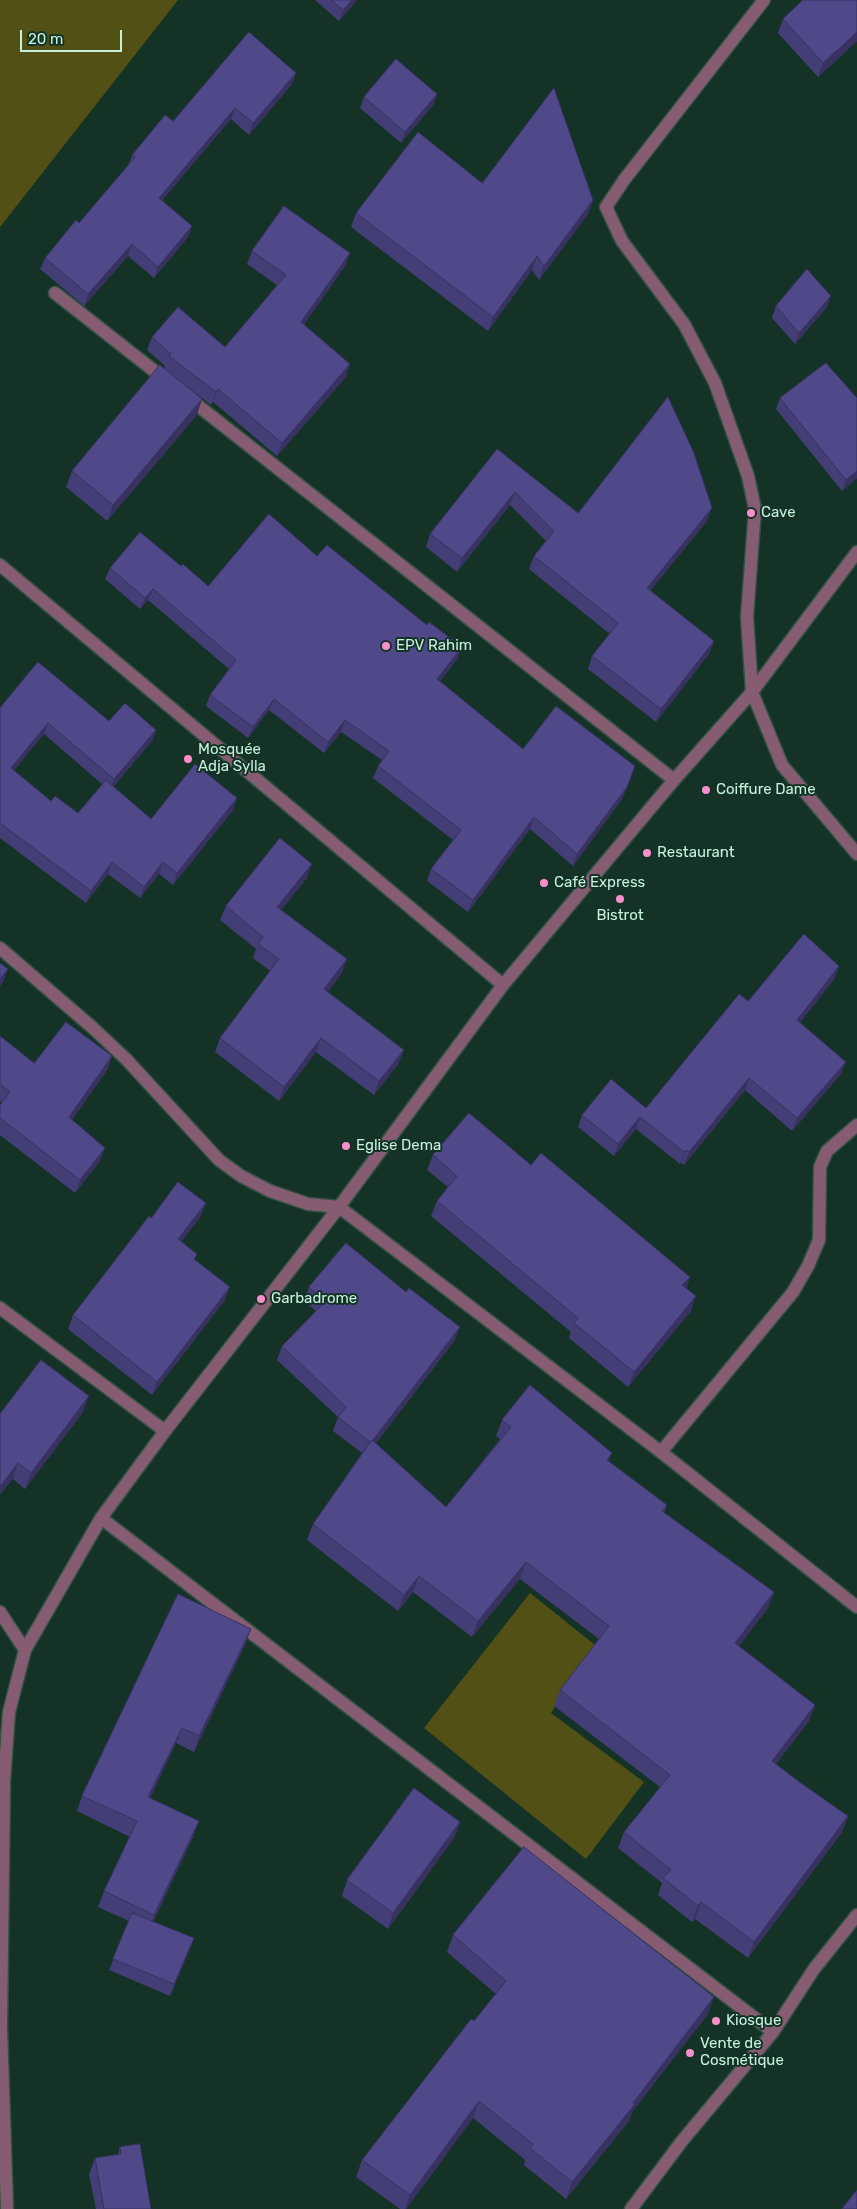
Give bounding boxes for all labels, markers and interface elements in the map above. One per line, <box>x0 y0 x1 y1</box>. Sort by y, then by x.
scale bar <box>22 20 125 52</box>
text: 20 m <box>28 30 63 48</box>
place label: Cave <box>761 504 796 522</box>
marker: Cave <box>745 507 757 519</box>
place label: EPV Rahim <box>396 637 472 655</box>
marker: EPV Rahim <box>380 640 392 652</box>
place label: Mosquée Adja Sylla <box>198 741 266 776</box>
marker: Mosquée Adja Sylla <box>182 753 194 765</box>
place label: Coiffure Dame <box>716 781 816 799</box>
marker: Coiffure Dame <box>700 784 712 796</box>
place label: Restaurant <box>657 844 735 862</box>
marker: Restaurant <box>641 847 653 859</box>
place label: Café Express <box>554 874 645 892</box>
marker: Café Express <box>538 877 550 889</box>
marker: Bistrot <box>614 893 626 905</box>
place label: Bistrot <box>596 907 644 925</box>
place label: Eglise Dema <box>356 1137 441 1155</box>
marker: Eglise Dema <box>340 1140 352 1152</box>
place label: Garbadrome <box>271 1290 357 1308</box>
marker: Garbadrome <box>255 1293 267 1305</box>
place label: Kiosque <box>726 2012 781 2030</box>
marker: Kiosque <box>710 2015 722 2027</box>
place label: Vente de Cosmétique <box>700 2035 784 2070</box>
marker: Vente de Cosmétique <box>684 2047 696 2059</box>

